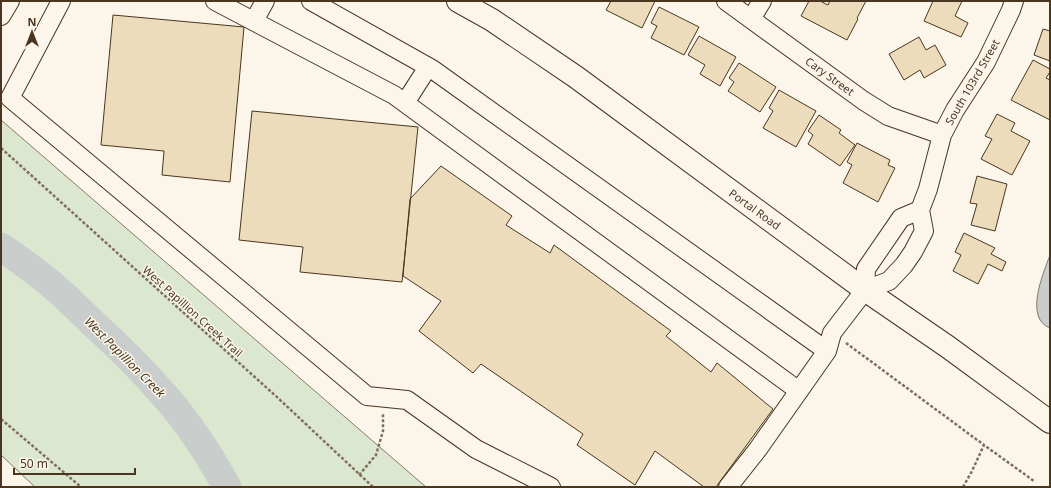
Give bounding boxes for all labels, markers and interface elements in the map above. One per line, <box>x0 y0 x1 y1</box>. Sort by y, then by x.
north arrow <box>12 12 52 52</box>
text: N <box>28 14 36 29</box>
street label: South 103rd Street <box>941 36 1003 128</box>
street label: Cary Street <box>803 53 857 99</box>
street label: Portal Road <box>726 185 784 233</box>
street label: West Papillion Creek Trail <box>140 262 246 360</box>
water label: West Papillion Creek <box>81 313 170 402</box>
scale bar <box>14 450 135 476</box>
text: 50 m <box>20 455 48 472</box>

